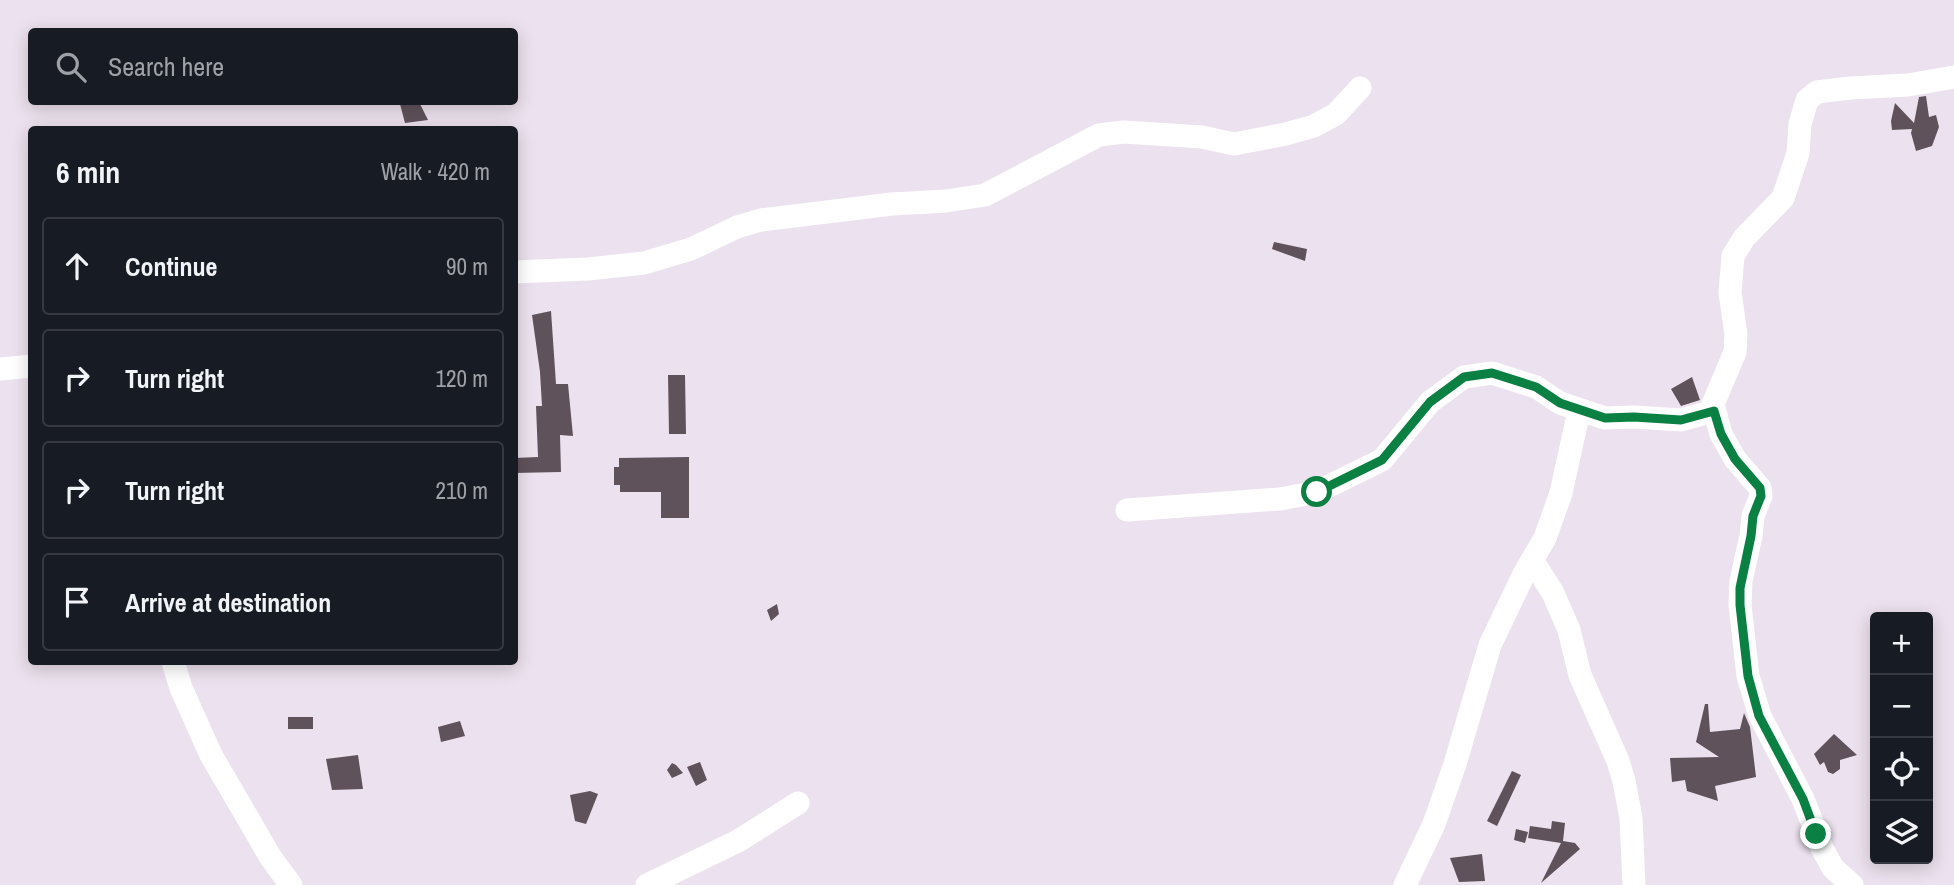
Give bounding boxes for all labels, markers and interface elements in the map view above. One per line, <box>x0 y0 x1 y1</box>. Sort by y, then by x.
search box <box>28 28 518 105</box>
icon: search <box>52 48 90 86</box>
text: Search here <box>108 49 224 84</box>
text: 6 min <box>56 152 120 192</box>
text: Walk · 420 m <box>381 156 490 187</box>
icon: ahead <box>58 247 96 285</box>
text: Continue <box>125 249 217 284</box>
text: 90 m <box>446 251 488 282</box>
icon: right <box>58 359 96 397</box>
text: Turn right <box>125 361 224 396</box>
text: 120 m <box>436 363 488 394</box>
icon: right <box>58 471 96 509</box>
text: Turn right <box>125 473 224 508</box>
text: 210 m <box>436 475 488 506</box>
route start <box>1301 476 1332 507</box>
icon: arrive <box>58 583 96 621</box>
text: Arrive at destination <box>125 585 331 620</box>
map controls <box>1870 612 1933 864</box>
button: + <box>1870 612 1933 675</box>
button: − <box>1870 675 1933 738</box>
button: locate <box>1870 738 1933 801</box>
button: layers <box>1870 801 1933 864</box>
route end <box>1800 818 1831 849</box>

